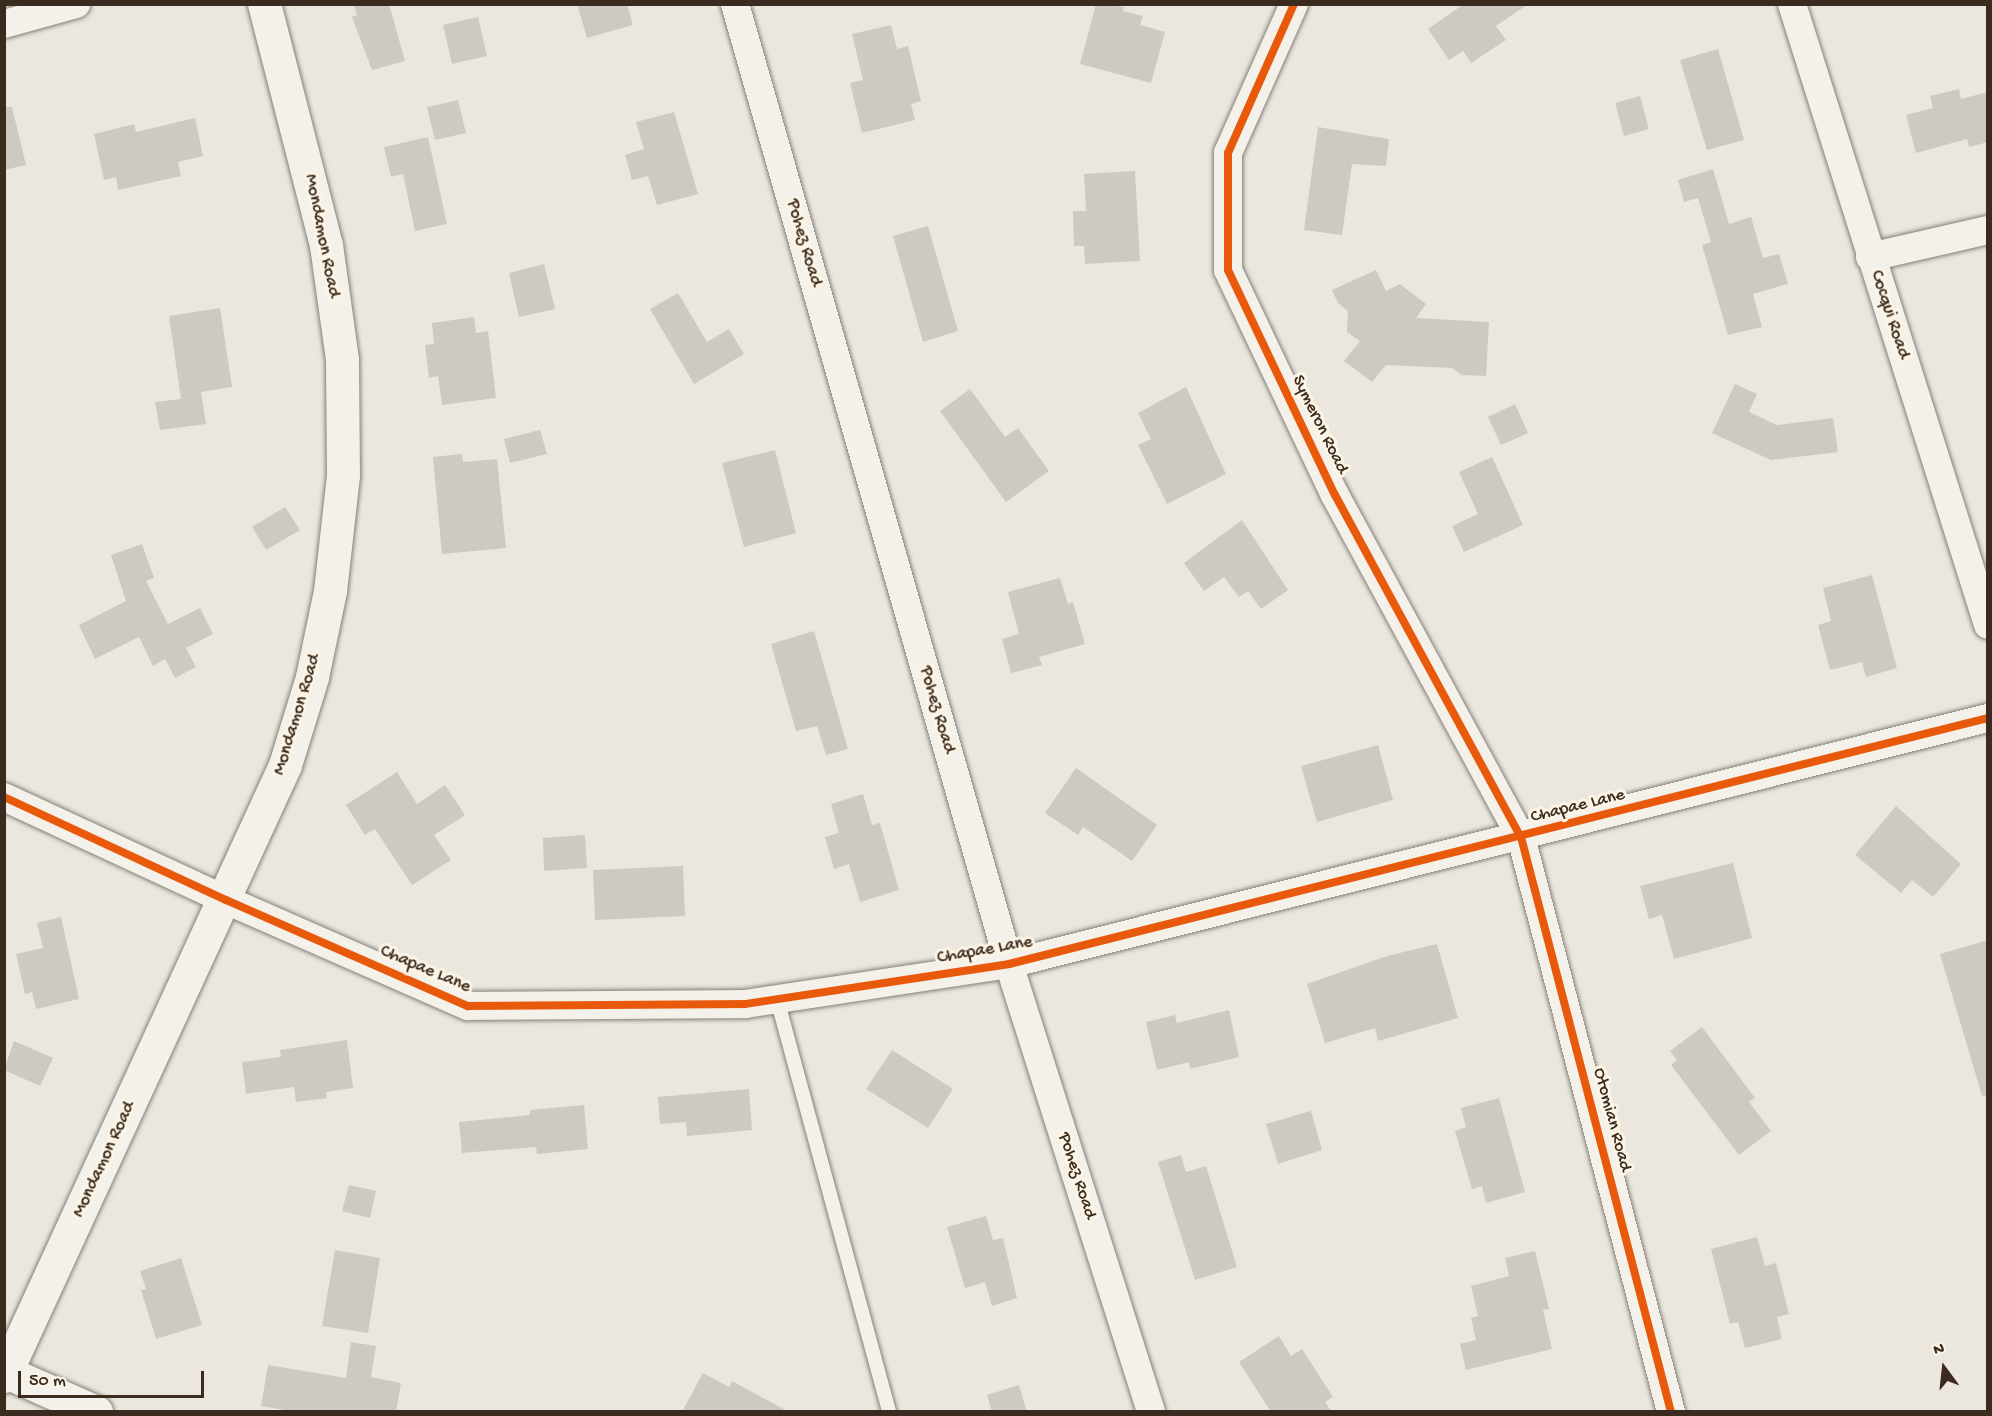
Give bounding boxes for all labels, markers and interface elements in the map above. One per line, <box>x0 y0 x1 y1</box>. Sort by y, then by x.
street label: Mondamon Road <box>298 173 344 299</box>
street label: Pohez Road <box>780 197 826 289</box>
street label: Cocqui Road <box>1865 268 1913 362</box>
street label: Symeron Road <box>1286 372 1352 478</box>
street label: Mondamon Road <box>269 652 327 778</box>
street label: Pohez Road <box>913 664 959 756</box>
street label: Chapae Lane <box>1529 785 1627 829</box>
street label: Chapae Lane <box>936 932 1034 970</box>
street label: Chapae Lane <box>376 941 474 999</box>
street label: Otomian Road <box>1587 1066 1635 1174</box>
street label: Mondamon Road <box>69 1099 141 1221</box>
street label: Pohez Road <box>1052 1130 1100 1222</box>
north arrow <box>1914 1338 1974 1398</box>
text: N <box>1932 1340 1947 1361</box>
scale bar <box>21 1359 207 1397</box>
text: 50 m <box>29 1371 66 1392</box>

